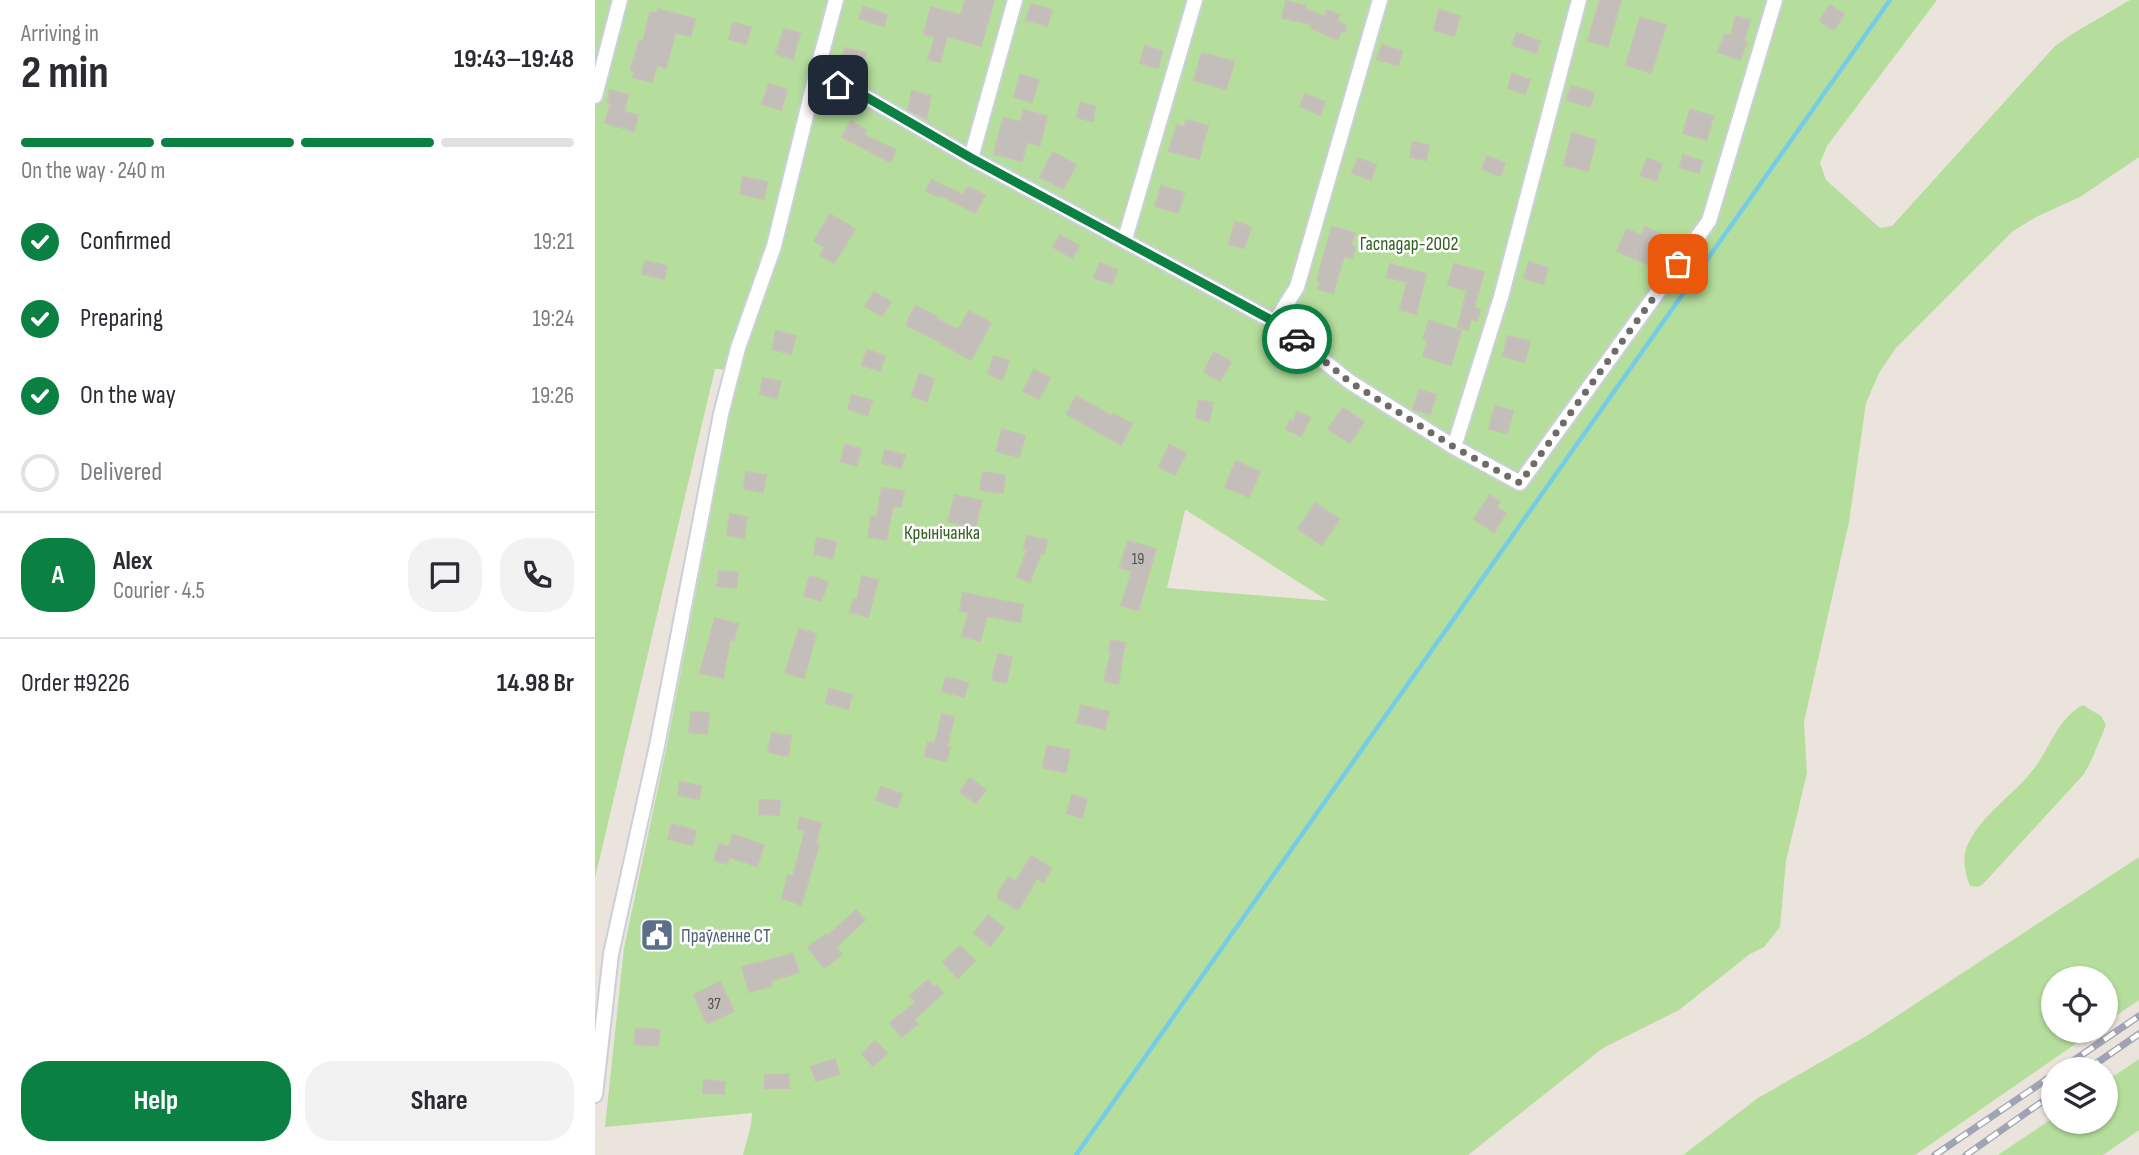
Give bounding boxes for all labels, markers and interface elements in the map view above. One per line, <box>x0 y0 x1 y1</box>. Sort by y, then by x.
text: Arriving in <box>21 20 99 48</box>
text: 19:43–19:48 <box>454 44 574 75</box>
text: 2 min <box>21 46 109 101</box>
pin <box>808 55 868 115</box>
icon: home <box>819 66 857 104</box>
text: On the way · 240 m <box>21 157 165 185</box>
icon: check <box>21 223 59 261</box>
text: Confirmed <box>80 226 171 257</box>
text: 19:21 <box>534 228 574 256</box>
park label: Гаспадар-2002 <box>1360 233 1458 256</box>
pin <box>1648 234 1708 294</box>
icon: bag <box>1659 245 1697 283</box>
icon: check <box>21 300 59 338</box>
text: Preparing <box>80 303 163 334</box>
courier <box>1262 304 1332 374</box>
text: 19:24 <box>532 305 574 333</box>
icon: car <box>1278 320 1316 358</box>
icon: check <box>21 377 59 415</box>
text: On the way <box>80 380 176 411</box>
text: 19:26 <box>532 382 574 410</box>
text: Delivered <box>80 457 162 488</box>
park label: Крынічанка <box>904 522 980 545</box>
button: chat <box>408 538 482 612</box>
button: phone <box>500 538 574 612</box>
text: Alex <box>113 546 153 577</box>
house number: 19 <box>1132 550 1144 569</box>
text: A <box>52 560 64 591</box>
text: Courier · 4.5 <box>113 577 205 605</box>
text: Order #9226 <box>21 668 130 699</box>
text: 14.98 Br <box>497 668 574 699</box>
public building icon: Праўленне СТ <box>638 916 676 954</box>
place label: Праўленне СТ <box>681 925 771 948</box>
map controls <box>2041 966 2118 1134</box>
button: locate <box>2041 966 2118 1043</box>
house number: 37 <box>707 995 721 1014</box>
button: layers <box>2041 1057 2118 1134</box>
button: Help <box>21 1061 291 1141</box>
button: Share <box>305 1061 574 1141</box>

